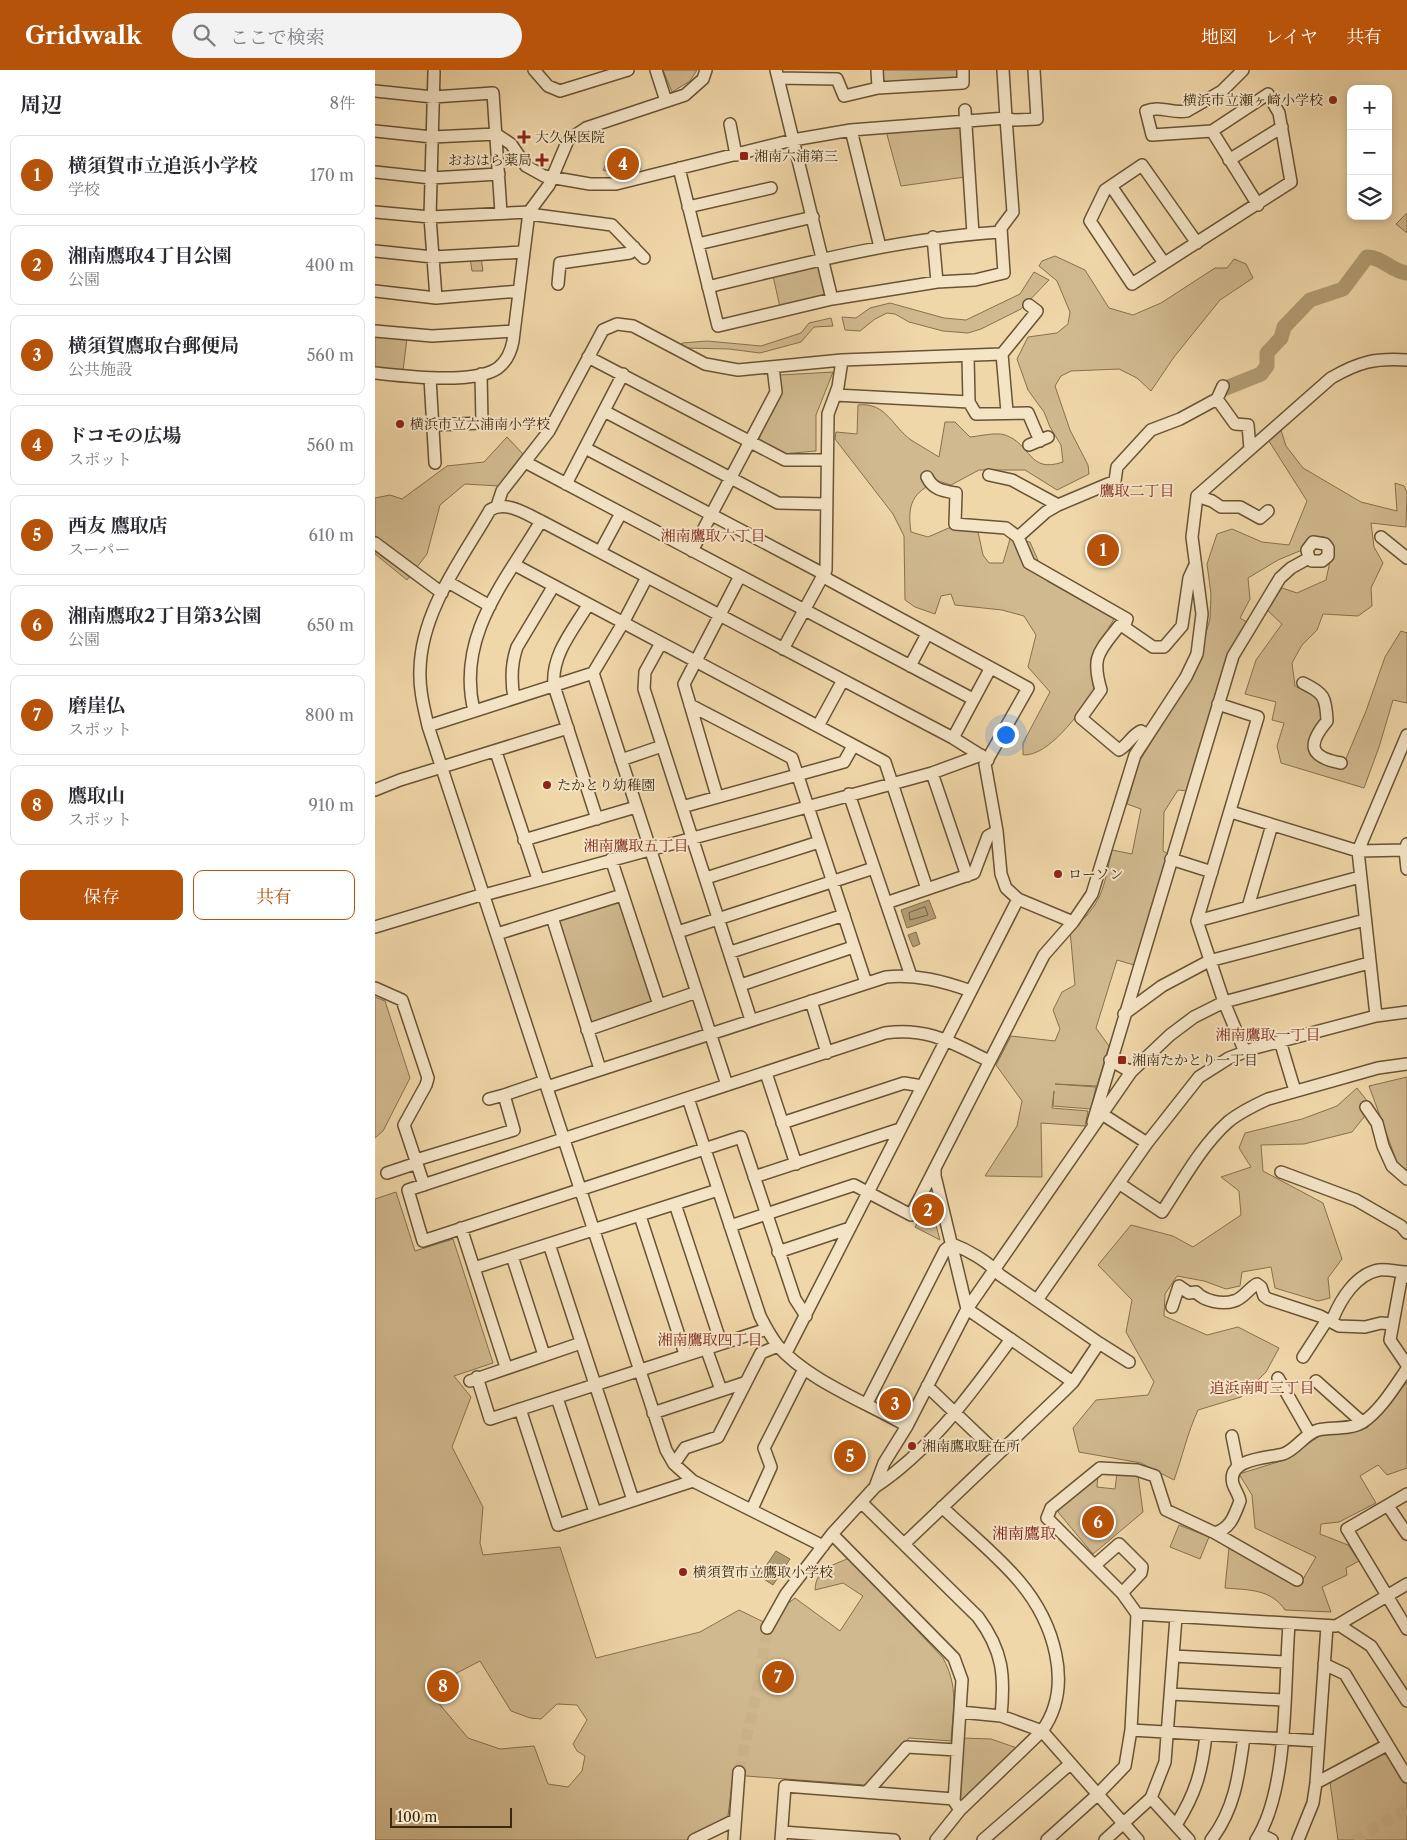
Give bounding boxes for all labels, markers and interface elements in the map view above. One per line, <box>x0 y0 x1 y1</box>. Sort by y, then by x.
search box <box>172 13 522 58</box>
text: Gridwalk <box>25 21 142 50</box>
icon: search <box>190 21 218 49</box>
text: ここで検索 <box>230 26 325 49</box>
text: 地図 <box>1201 26 1237 48</box>
text: レイヤ <box>1265 26 1318 48</box>
text: 共有 <box>1346 26 1382 48</box>
map controls <box>1347 85 1392 220</box>
button: + <box>1347 85 1392 130</box>
place label: 横浜市立瀬ヶ崎小学校 <box>1183 91 1323 109</box>
text: 周辺 <box>20 92 62 117</box>
text: 8件 <box>330 93 355 113</box>
marker: 横浜市立瀬ヶ崎小学校 <box>1327 94 1339 106</box>
place label: 大久保医院 <box>535 128 605 146</box>
marker: 大久保医院 <box>517 130 531 144</box>
button: − <box>1347 130 1392 175</box>
pin: 4 <box>607 145 639 183</box>
place label: 湘南六浦第三 <box>754 147 838 165</box>
marker: 湘南六浦第三 <box>738 150 750 162</box>
place label: おおはら薬局 <box>448 151 532 169</box>
text: 横須賀市立追浜小学校 <box>68 154 258 177</box>
marker: おおはら薬局 <box>536 154 548 166</box>
text: 1 <box>33 165 41 185</box>
text: 170 m <box>310 165 354 185</box>
button: layers <box>1347 175 1392 220</box>
text: 学校 <box>68 179 100 199</box>
text: 湘南鷹取4丁目公園 <box>68 244 231 267</box>
text: 2 <box>32 255 42 275</box>
text: 400 m <box>305 255 354 275</box>
text: 公園 <box>68 269 100 289</box>
text: 横須賀鷹取台郵便局 <box>68 334 239 357</box>
text: 3 <box>32 345 42 365</box>
text: 560 m <box>307 345 354 365</box>
text: 公共施設 <box>68 359 132 379</box>
place label: 横浜市立六浦南小学校 <box>410 415 550 433</box>
marker: 横浜市立六浦南小学校 <box>394 418 406 430</box>
text: ドコモの広場 <box>68 424 181 447</box>
text: 4 <box>32 435 42 455</box>
text: 560 m <box>307 435 354 455</box>
text: スポット <box>68 449 132 469</box>
district label: 鷹取二丁目 <box>1099 481 1175 500</box>
text: 西友 鷹取店 <box>68 514 168 537</box>
text: 5 <box>33 525 41 545</box>
text: 610 m <box>309 525 354 545</box>
district label: 湘南鷹取六丁目 <box>660 526 766 545</box>
pin: 1 <box>1087 531 1119 569</box>
text: スーパー <box>68 539 130 559</box>
text: 湘南鷹取2丁目第3公園 <box>68 604 261 627</box>
text: 6 <box>32 615 42 635</box>
text: 650 m <box>307 615 354 635</box>
text: 公園 <box>68 629 100 649</box>
text: 磨崖仏 <box>68 694 125 717</box>
text: 7 <box>33 705 41 725</box>
text: 800 m <box>305 705 354 725</box>
text: スポット <box>68 719 132 739</box>
your location <box>993 722 1019 748</box>
place label: たかとり幼稚園 <box>557 776 655 794</box>
marker: たかとり幼稚園 <box>541 779 553 791</box>
text: 鷹取山 <box>68 784 125 807</box>
text: 8 <box>32 795 42 815</box>
text: 910 m <box>309 795 354 815</box>
text: スポット <box>68 809 132 829</box>
district label: 湘南鷹取五丁目 <box>583 836 689 855</box>
place label: ローソン <box>1068 865 1123 883</box>
marker: ローソン <box>1052 868 1064 880</box>
button: 保存 <box>20 870 183 920</box>
button: 共有 <box>193 870 355 920</box>
district label: 湘南鷹取一丁目 <box>1215 1025 1321 1044</box>
place label: 湘南たかとり一丁目 <box>1132 1051 1258 1069</box>
marker: 湘南たかとり一丁目 <box>1116 1054 1128 1066</box>
pin: 2 <box>912 1191 944 1229</box>
district label: 湘南鷹取四丁目 <box>657 1330 763 1349</box>
district label: 追浜南町三丁目 <box>1209 1378 1315 1397</box>
pin: 3 <box>879 1385 911 1423</box>
pin: 5 <box>834 1437 866 1475</box>
place label: 湘南鷹取駐在所 <box>922 1437 1020 1455</box>
marker: 湘南鷹取駐在所 <box>906 1440 918 1452</box>
pin: 6 <box>1082 1503 1114 1541</box>
district label: 湘南鷹取 <box>992 1523 1056 1543</box>
place label: 横須賀市立鷹取小学校 <box>693 1563 833 1581</box>
marker: 横須賀市立鷹取小学校 <box>677 1566 689 1578</box>
pin: 7 <box>762 1658 794 1696</box>
pin: 8 <box>427 1667 459 1705</box>
scale bar <box>390 1805 513 1828</box>
text: 100 m <box>397 1808 437 1826</box>

